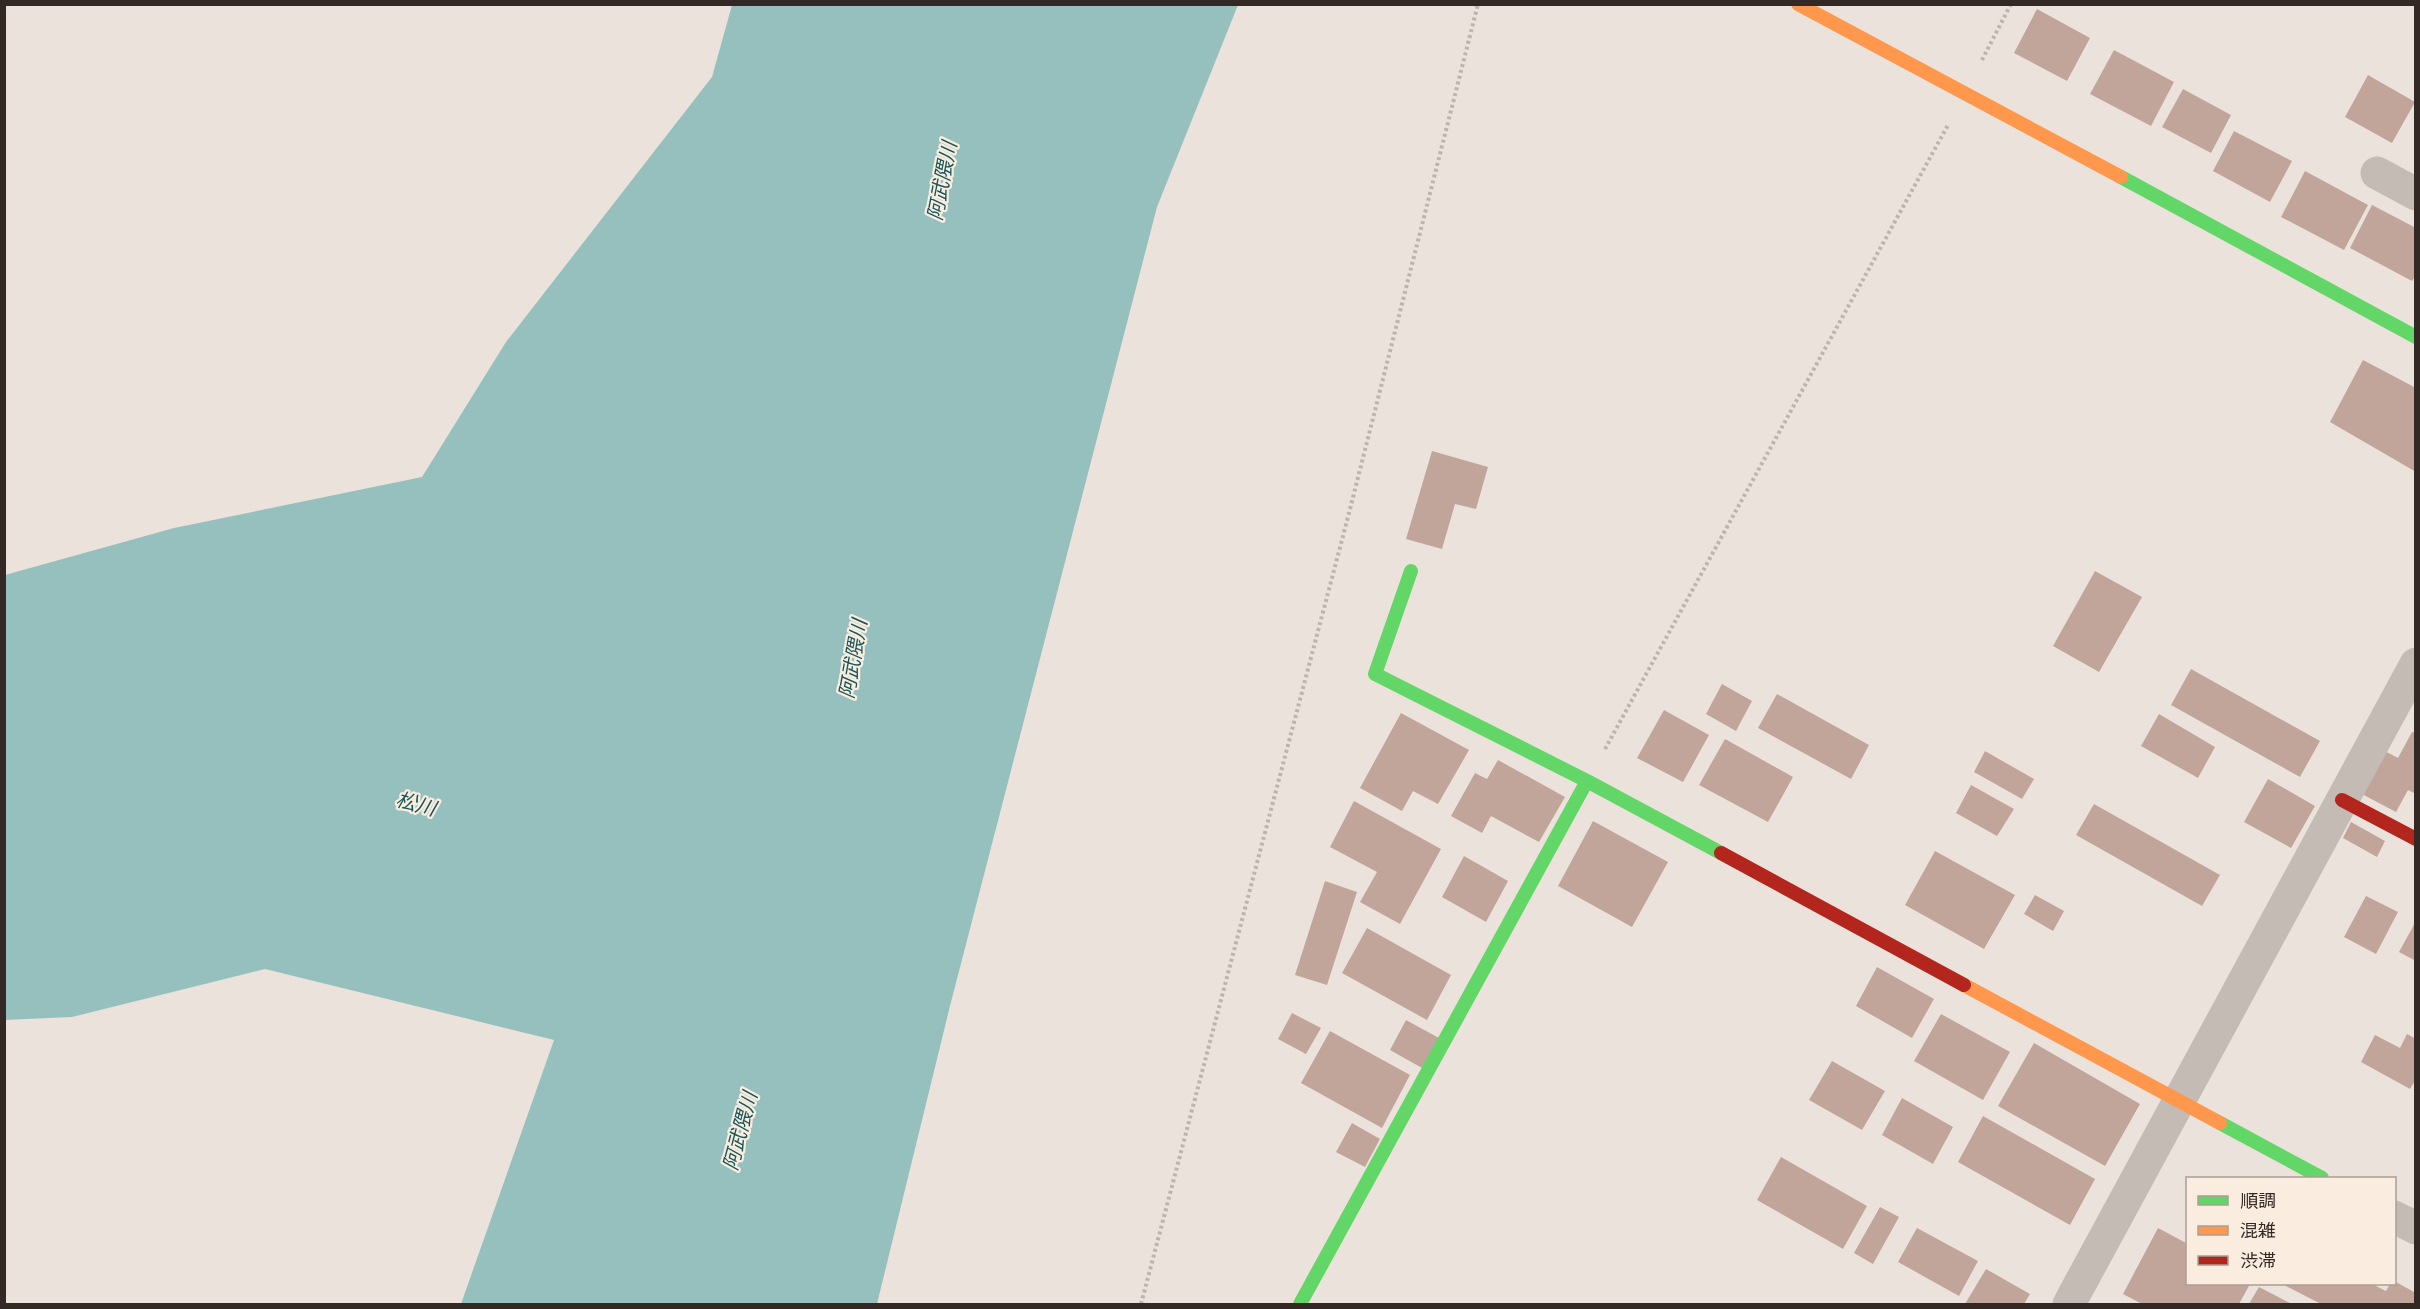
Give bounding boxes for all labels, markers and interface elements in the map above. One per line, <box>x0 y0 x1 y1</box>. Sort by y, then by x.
water label: 阿武隈川 <box>923 137 962 223</box>
water label: 阿武隈川 <box>834 616 872 700</box>
water label: 松川 <box>394 787 440 821</box>
water label: 阿武隈川 <box>718 1087 762 1173</box>
legend <box>2186 1177 2396 1285</box>
text: 順調 <box>2240 1190 2276 1212</box>
text: 混雑 <box>2240 1220 2276 1242</box>
text: 渋滞 <box>2240 1250 2276 1272</box>

